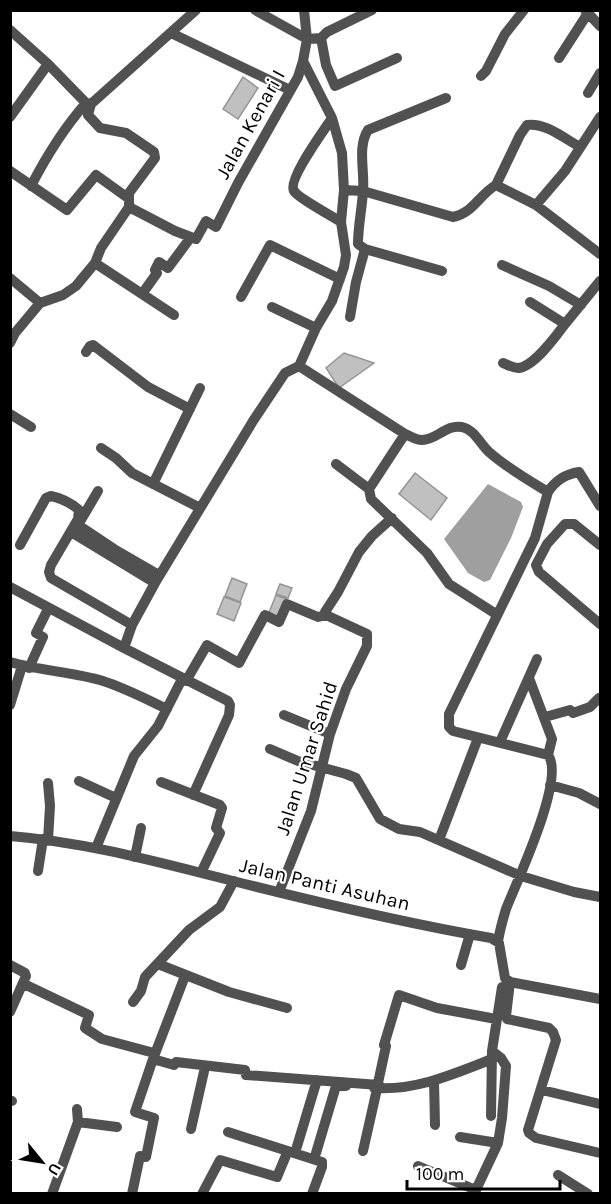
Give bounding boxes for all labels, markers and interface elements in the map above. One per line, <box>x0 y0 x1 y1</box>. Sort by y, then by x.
street label: Jalan Kenari I <box>211 66 290 183</box>
street label: Jalan Umar Sahid <box>271 678 342 838</box>
street label: Jalan Panti Asuhan <box>237 854 412 915</box>
north arrow <box>12 1132 72 1192</box>
scale bar <box>407 1153 560 1191</box>
text: U <box>44 1160 66 1179</box>
text: 100 m <box>416 1163 464 1185</box>

